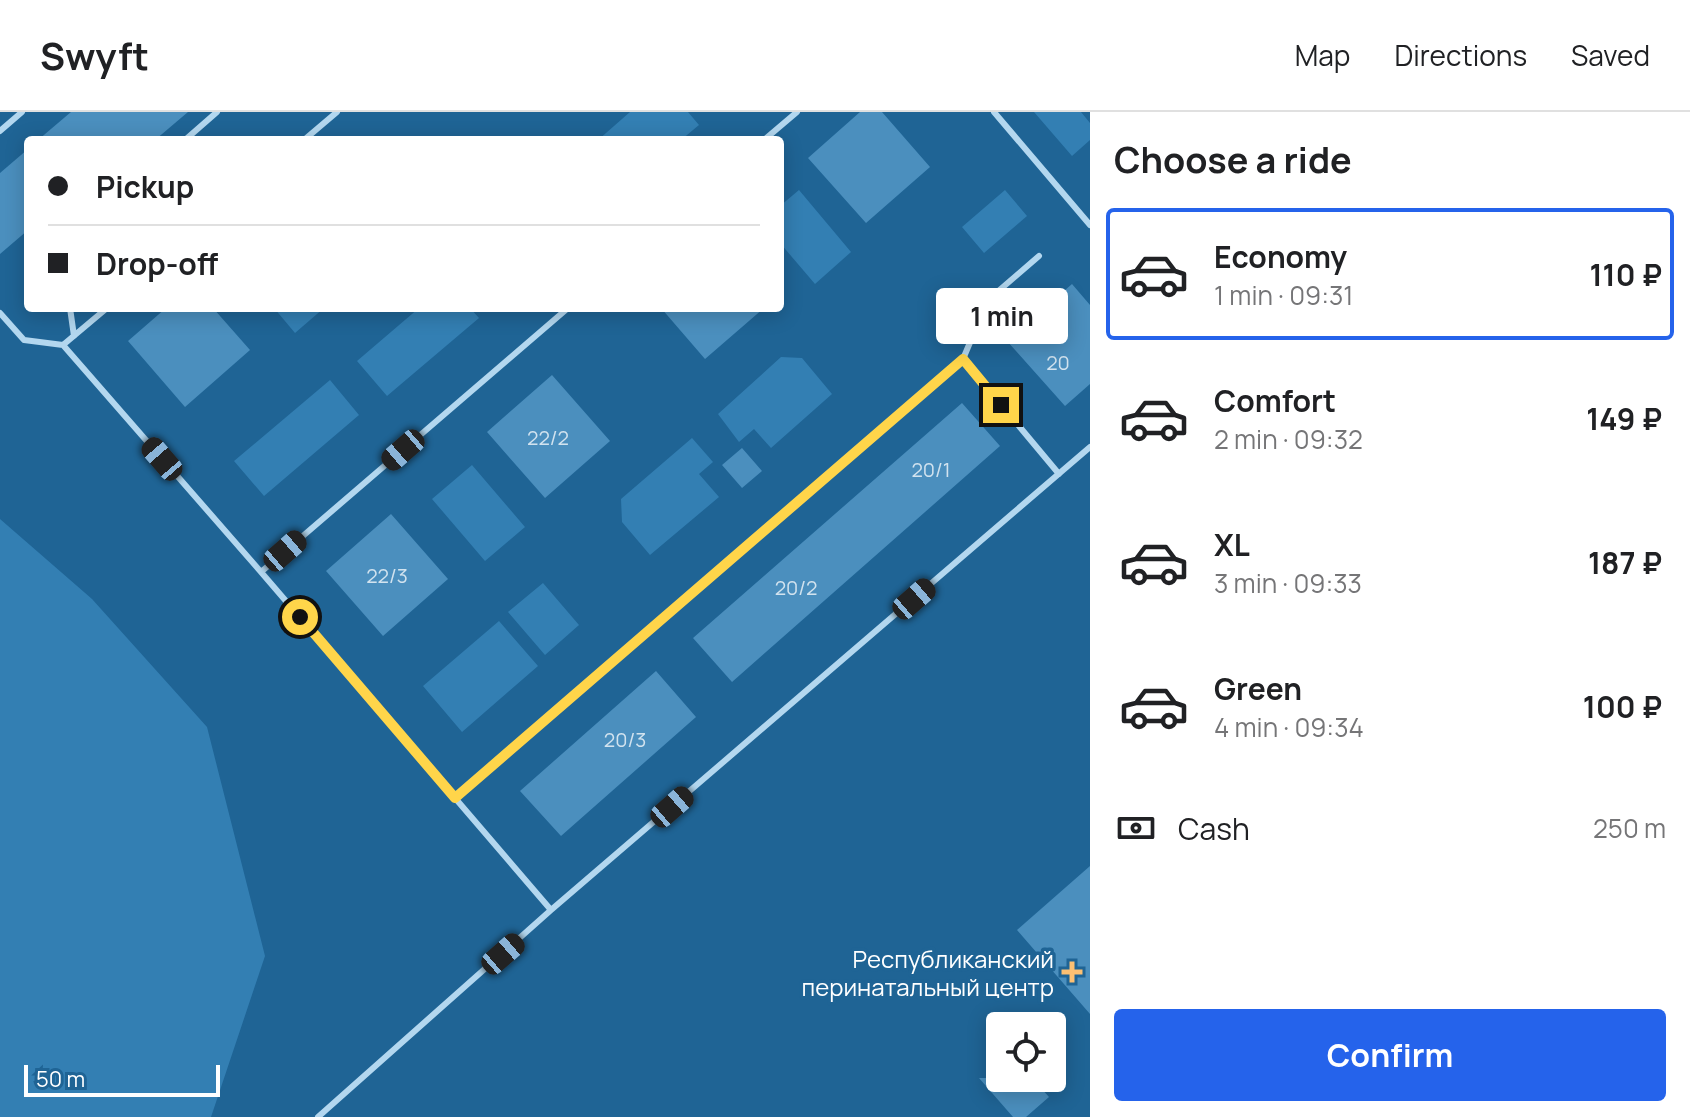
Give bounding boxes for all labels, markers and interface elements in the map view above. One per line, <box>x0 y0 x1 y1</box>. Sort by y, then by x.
text: Swyft <box>40 29 149 81</box>
text: Map <box>1295 36 1350 74</box>
text: Directions <box>1394 36 1527 74</box>
text: Saved <box>1571 36 1650 74</box>
text: Choose a ride <box>1114 135 1352 184</box>
text: Pickup <box>96 166 194 207</box>
text: Economy <box>1214 236 1347 277</box>
icon: car <box>1118 238 1190 310</box>
text: Drop-off <box>96 243 218 284</box>
text: 110 ₽ <box>1589 254 1662 295</box>
text: 1 min · 09:31 <box>1214 277 1353 313</box>
callout: 1 min <box>935 289 1067 345</box>
text: 1 min <box>970 298 1034 334</box>
house number: 20 <box>1046 349 1070 376</box>
text: Comfort <box>1214 380 1336 421</box>
icon: car <box>1118 382 1190 454</box>
route end <box>983 387 1019 423</box>
text: 149 ₽ <box>1586 398 1662 439</box>
text: 2 min · 09:32 <box>1214 421 1363 457</box>
house number: 22/2 <box>527 424 569 451</box>
car <box>377 425 429 475</box>
car <box>137 433 187 485</box>
house number: 20/1 <box>911 456 951 483</box>
text: XL <box>1214 524 1250 565</box>
car <box>259 526 311 576</box>
icon: car <box>1118 526 1190 598</box>
text: 187 ₽ <box>1588 542 1662 583</box>
house number: 22/3 <box>366 562 408 589</box>
text: 3 min · 09:33 <box>1214 565 1362 601</box>
house number: 20/2 <box>775 574 817 601</box>
car <box>888 574 940 624</box>
route start <box>282 599 318 635</box>
text: Green <box>1214 668 1302 709</box>
icon: car <box>1118 670 1190 742</box>
text: 100 ₽ <box>1583 686 1662 727</box>
text: 4 min · 09:34 <box>1214 709 1364 745</box>
house number: 20/3 <box>604 726 646 753</box>
car <box>646 782 698 832</box>
icon: cash <box>1114 806 1158 850</box>
text: Cash <box>1178 808 1250 849</box>
text: 250 m <box>1593 810 1666 846</box>
car <box>477 929 529 979</box>
place label: Республиканский перинатальный центр <box>802 942 1054 1003</box>
marker: Республиканский перинатальный центр <box>1061 961 1083 983</box>
button: Confirm <box>1114 1009 1666 1101</box>
map controls <box>986 1012 1066 1092</box>
button: locate <box>986 1012 1066 1092</box>
scale bar <box>24 1061 220 1097</box>
text: 50 m <box>36 1064 85 1094</box>

